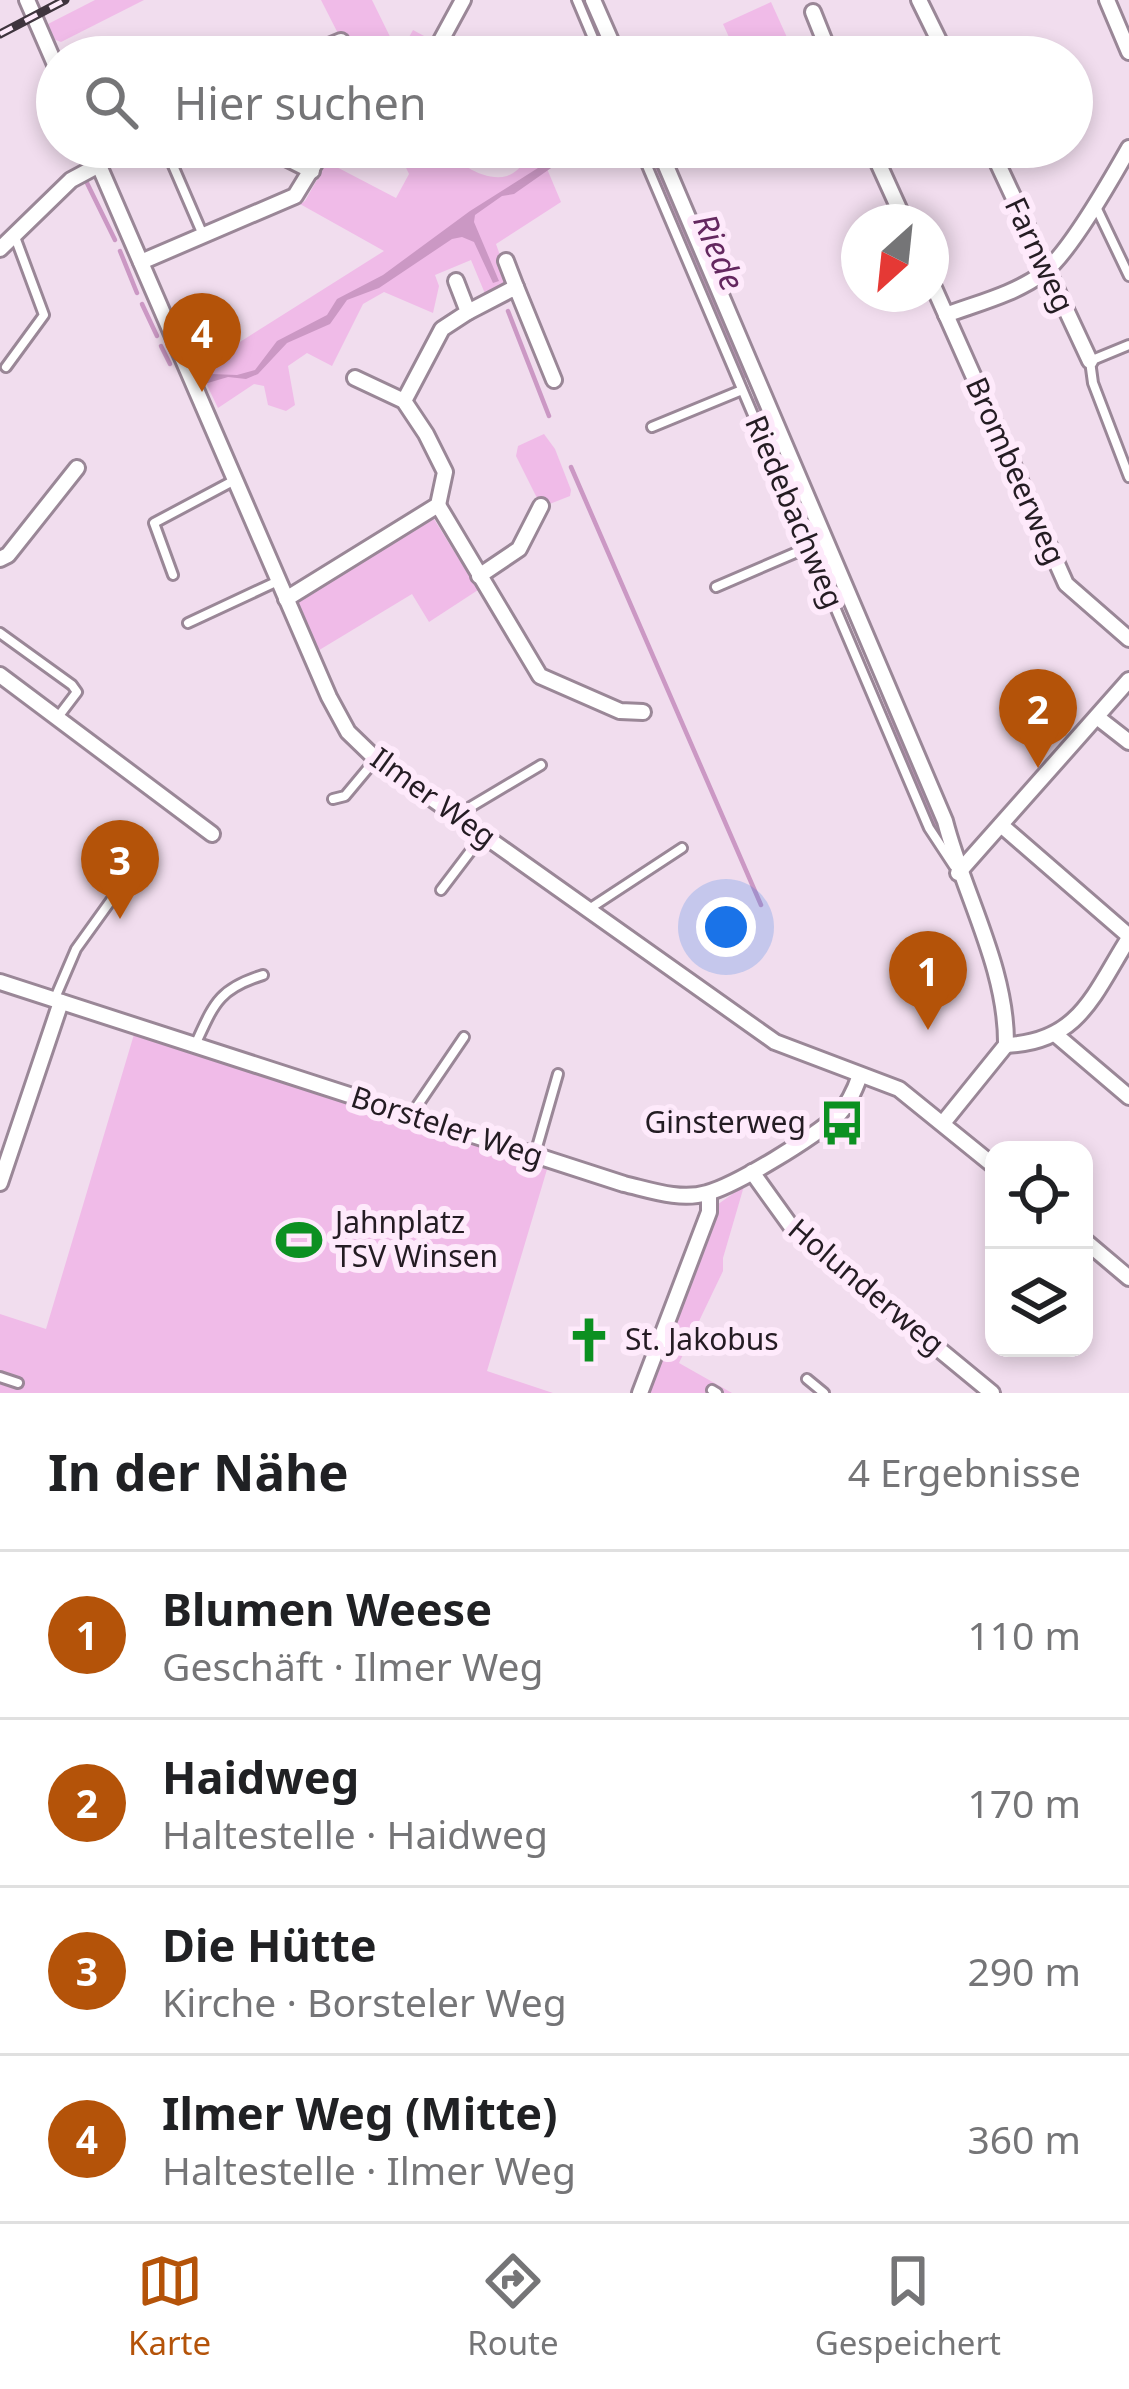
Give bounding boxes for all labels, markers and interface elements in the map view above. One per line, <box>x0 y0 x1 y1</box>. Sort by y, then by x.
search box <box>36 36 1093 168</box>
icon: search <box>78 69 144 135</box>
text: Hier suchen <box>174 72 427 133</box>
street label: Farnweg <box>996 190 1085 318</box>
north arrow <box>841 204 949 312</box>
water label: Riede <box>683 206 756 297</box>
pin: 4 <box>163 293 241 392</box>
street label: Brombeerweg <box>957 370 1076 571</box>
street label: Riedebachweg <box>736 409 854 614</box>
pin: 2 <box>999 669 1077 768</box>
street label: Ilmer Weg <box>363 737 505 856</box>
pin: 3 <box>81 820 159 919</box>
your location <box>696 897 756 957</box>
pin: 1 <box>889 931 967 1030</box>
street label: Borsteler Weg <box>346 1075 549 1176</box>
bus stop icon: Ginsterweg <box>817 1098 867 1148</box>
place label: Ginsterweg <box>644 1101 806 1142</box>
map controls <box>985 1141 1093 1357</box>
button: locate <box>985 1141 1093 1249</box>
place label: Jahnplatz TSV Winsen <box>332 1201 498 1276</box>
street label: Holunderweg <box>780 1208 954 1363</box>
sports icon: Jahnplatz TSV Winsen <box>274 1215 324 1265</box>
button: layers <box>985 1249 1093 1357</box>
church icon: St. Jakobus <box>564 1315 614 1365</box>
place label: St. Jakobus <box>625 1318 779 1359</box>
text: In der Nähe <box>48 1436 349 1506</box>
text: 4 Ergebnisse <box>848 1445 1081 1498</box>
text: Blumen Weese <box>162 1578 492 1639</box>
text: 1 <box>76 1608 98 1661</box>
text: 110 m <box>967 1608 1081 1661</box>
text: Geschäft · Ilmer Weg <box>162 1639 543 1692</box>
text: Haidweg <box>162 1746 359 1807</box>
text: 2 <box>76 1776 98 1829</box>
text: 170 m <box>967 1776 1081 1829</box>
text: Haltestelle · Haidweg <box>162 1807 548 1860</box>
text: Die Hütte <box>162 1914 377 1975</box>
text: 3 <box>76 1944 98 1997</box>
text: 290 m <box>967 1944 1081 1997</box>
text: Kirche · Borsteler Weg <box>162 1975 567 2028</box>
text: Ilmer Weg (Mitte) <box>162 2082 557 2143</box>
text: 4 <box>76 2112 98 2165</box>
text: 360 m <box>967 2112 1081 2165</box>
text: Haltestelle · Ilmer Weg <box>162 2143 576 2196</box>
tab: Karte <box>128 2248 211 2365</box>
tab: Route <box>467 2248 559 2365</box>
tab: Gespeichert <box>815 2248 1001 2365</box>

